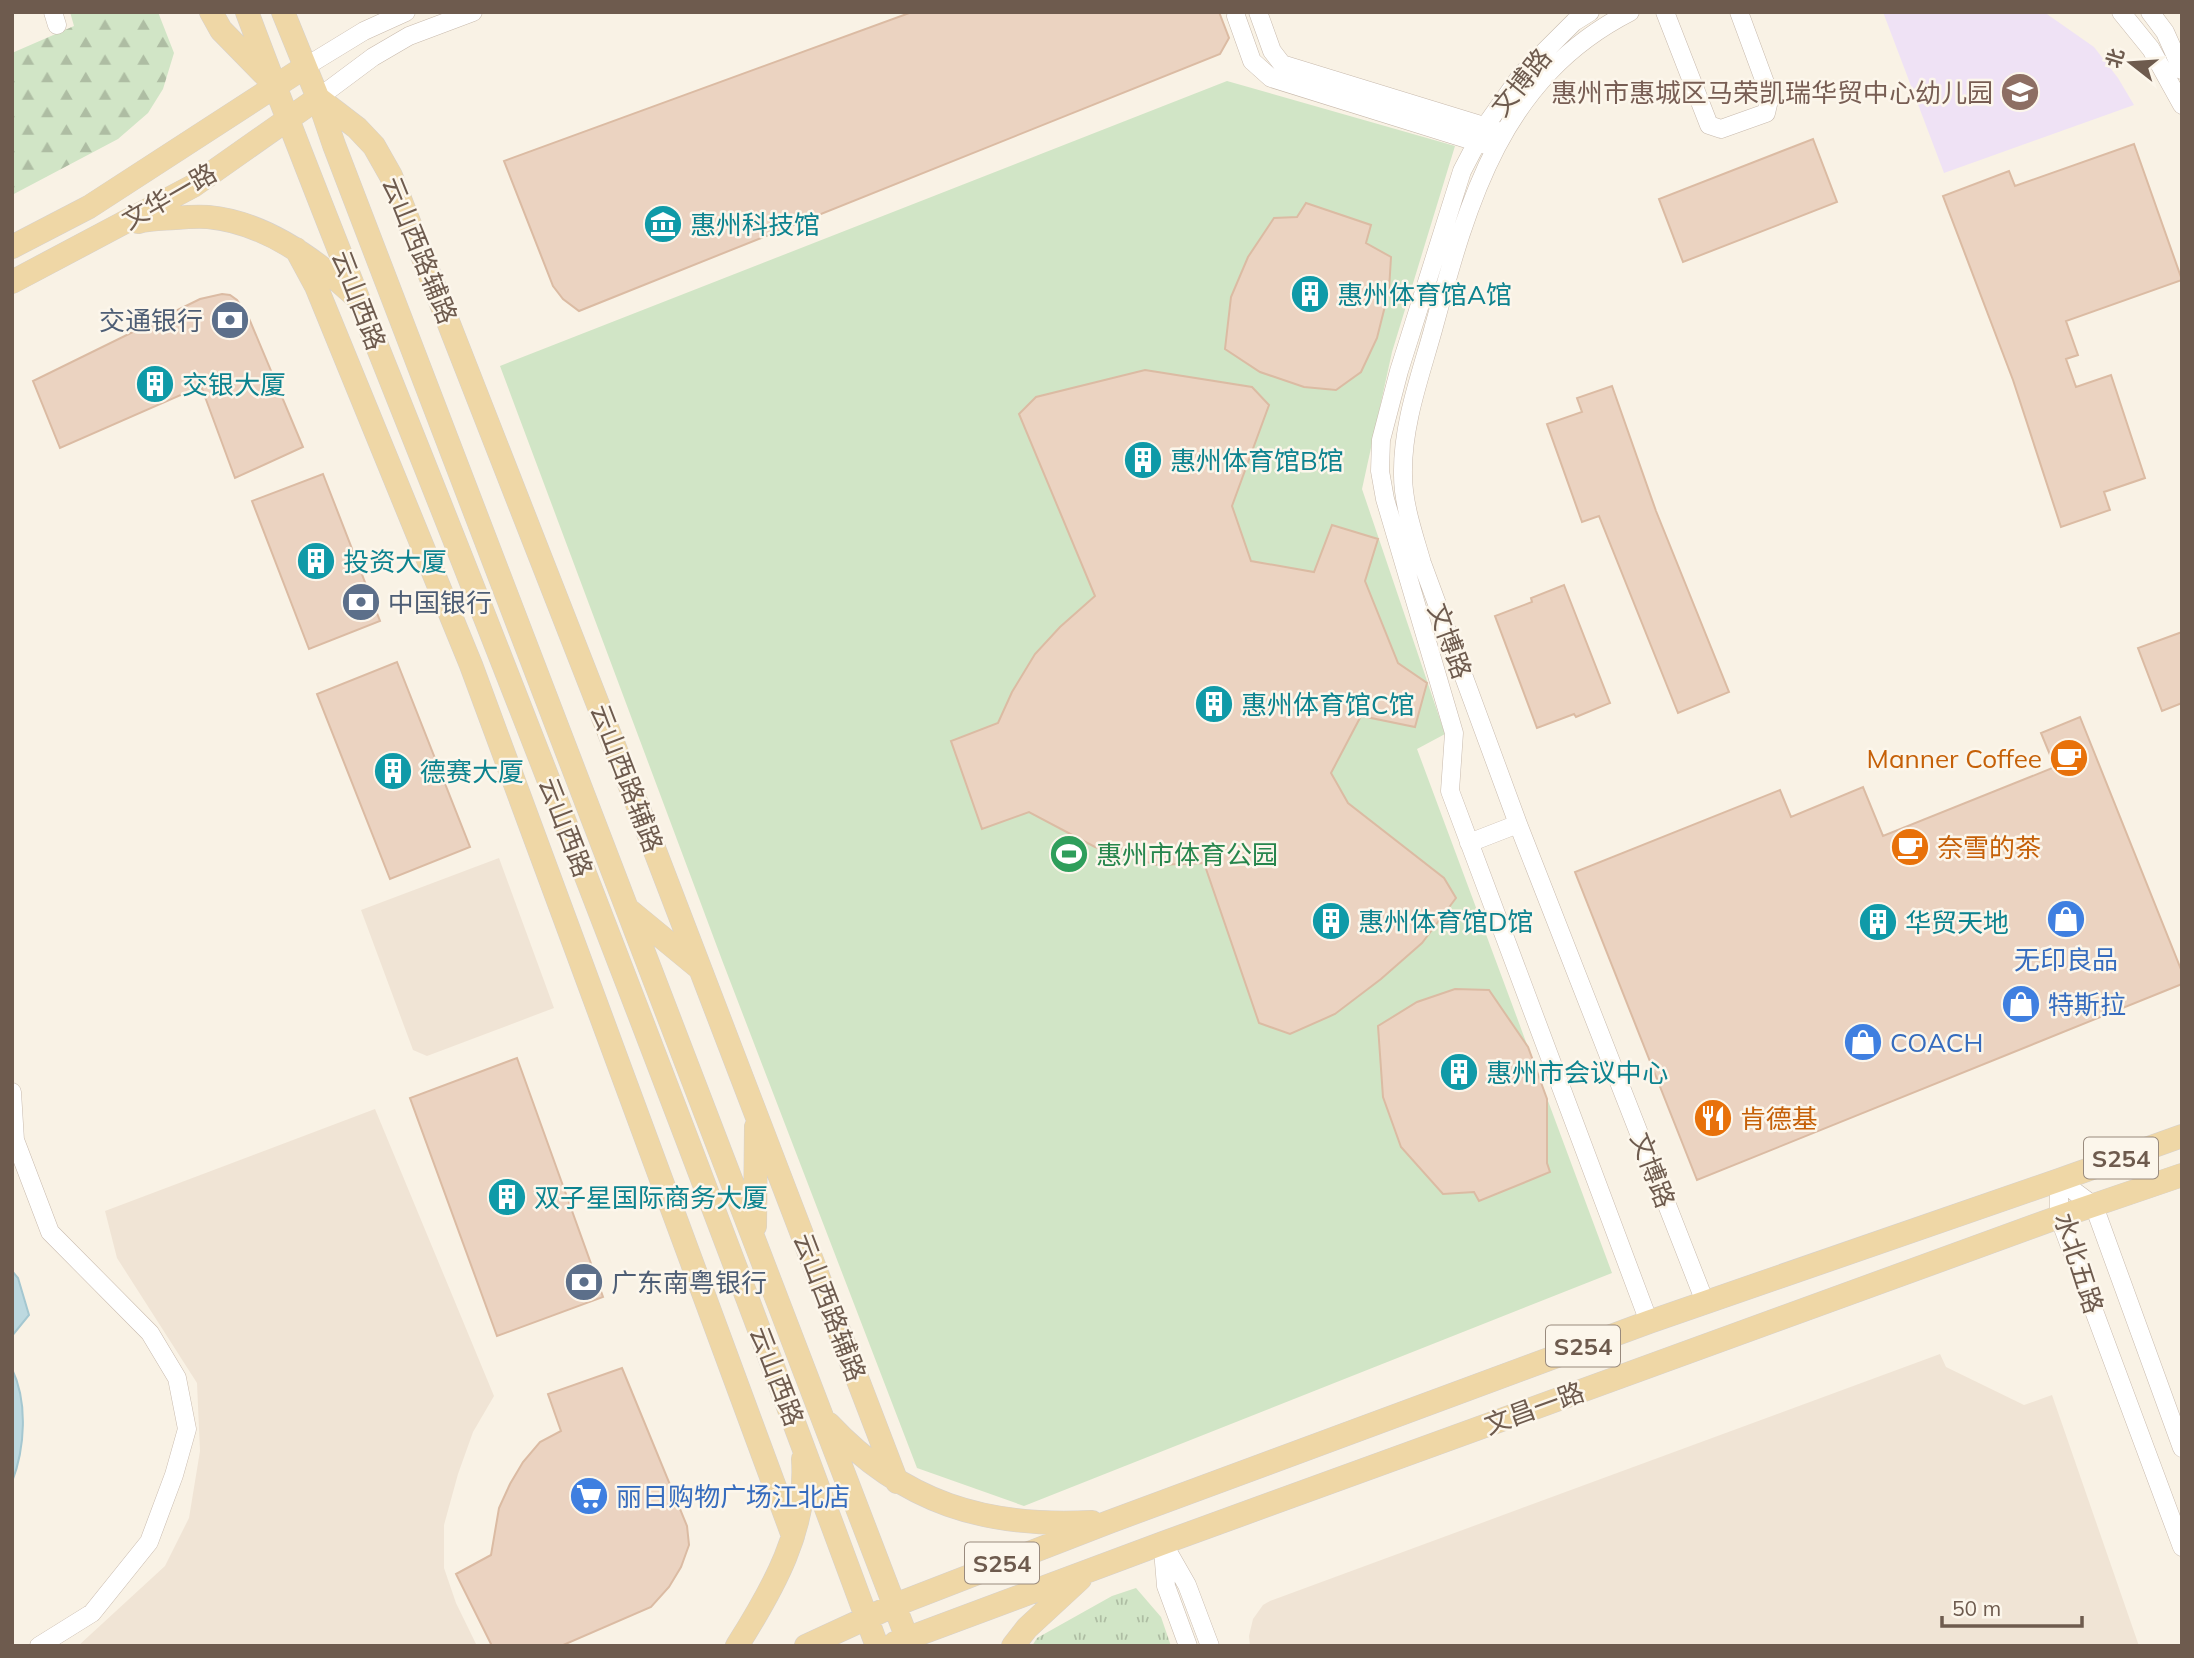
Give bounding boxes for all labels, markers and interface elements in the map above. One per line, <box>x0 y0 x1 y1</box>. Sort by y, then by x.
north arrow <box>2096 28 2166 98</box>
street label: 文博路 <box>1484 41 1558 123</box>
text: 北 <box>2100 45 2129 71</box>
school or university icon: 惠州市惠城区马荣凯瑞华贸中心幼儿园 <box>1999 71 2041 113</box>
place label: 惠州市惠城区马荣凯瑞华贸中心幼儿园 <box>1551 76 1993 109</box>
street label: 文华一路 <box>116 156 222 236</box>
street label: 云山西路辅路 <box>375 171 465 329</box>
museum icon: 惠州科技馆 <box>642 203 684 245</box>
place label: 惠州科技馆 <box>690 208 820 241</box>
street label: 云山西路 <box>325 246 393 354</box>
building icon: 惠州体育馆A馆 <box>1289 273 1331 315</box>
place label: 惠州体育馆A馆 <box>1337 278 1512 311</box>
bank icon: 交通银行 <box>209 299 251 341</box>
place label: 交通银行 <box>99 304 203 337</box>
building icon: 交银大厦 <box>134 363 176 405</box>
place label: 交银大厦 <box>182 368 286 401</box>
building icon: 惠州体育馆B馆 <box>1122 439 1164 481</box>
place label: 惠州体育馆B馆 <box>1170 444 1344 477</box>
building icon: 投资大厦 <box>295 540 337 582</box>
place label: 投资大厦 <box>343 545 447 578</box>
bank icon: 中国银行 <box>340 581 382 623</box>
place label: 中国银行 <box>388 586 492 619</box>
street label: 文博路 <box>1421 599 1479 683</box>
building icon: 惠州体育馆C馆 <box>1193 683 1235 725</box>
place label: 惠州体育馆C馆 <box>1241 688 1415 721</box>
street label: 云山西路辅路 <box>584 699 670 857</box>
cafe icon: Manner Coffee <box>2048 737 2090 779</box>
place label: Manner Coffee <box>1867 742 2042 775</box>
building icon: 德赛大厦 <box>372 750 414 792</box>
place label: 德赛大厦 <box>420 755 524 788</box>
street label: 云山西路 <box>532 773 600 881</box>
cafe icon: 奈雪的茶 <box>1889 826 1931 868</box>
place label: 奈雪的茶 <box>1937 831 2041 864</box>
sports icon: 惠州市体育公园 <box>1048 833 1090 875</box>
place label: 惠州市体育公园 <box>1096 838 1278 871</box>
shop icon: 无印良品 <box>2045 898 2087 940</box>
building icon: 惠州体育馆D馆 <box>1310 900 1352 942</box>
building icon: 华贸天地 <box>1857 901 1899 943</box>
place label: 惠州体育馆D馆 <box>1358 905 1533 938</box>
place label: 华贸天地 <box>1905 906 2009 939</box>
place label: 无印良品 <box>2014 943 2118 976</box>
shop icon: 特斯拉 <box>2000 983 2042 1025</box>
place label: 特斯拉 <box>2048 988 2126 1021</box>
shop icon: COACH <box>1842 1021 1884 1063</box>
place label: COACH <box>1890 1026 1983 1059</box>
building icon: 惠州市会议中心 <box>1438 1051 1480 1093</box>
place label: 惠州市会议中心 <box>1486 1056 1668 1089</box>
restaurant icon: 肯德基 <box>1692 1097 1734 1139</box>
place label: 肯德基 <box>1740 1102 1818 1135</box>
street label: 文博路 <box>1624 1128 1682 1212</box>
road number: S254 <box>2084 1138 2158 1178</box>
building icon: 双子星国际商务大厦 <box>486 1176 528 1218</box>
place label: 双子星国际商务大厦 <box>534 1181 768 1214</box>
street label: 水北五路 <box>2047 1208 2111 1318</box>
street label: 云山西路辅路 <box>787 1228 873 1386</box>
bank icon: 广东南粤银行 <box>563 1261 605 1303</box>
place label: 广东南粤银行 <box>611 1266 767 1299</box>
street label: 云山西路 <box>743 1322 811 1430</box>
road number: S254 <box>1546 1326 1620 1366</box>
street label: 文昌一路 <box>1479 1375 1589 1441</box>
supermarket icon: 丽日购物广场江北店 <box>568 1475 610 1517</box>
place label: 丽日购物广场江北店 <box>616 1480 850 1513</box>
road number: S254 <box>965 1542 1039 1583</box>
scale bar <box>1942 1584 2082 1628</box>
text: 50 m <box>1952 1595 2001 1621</box>

